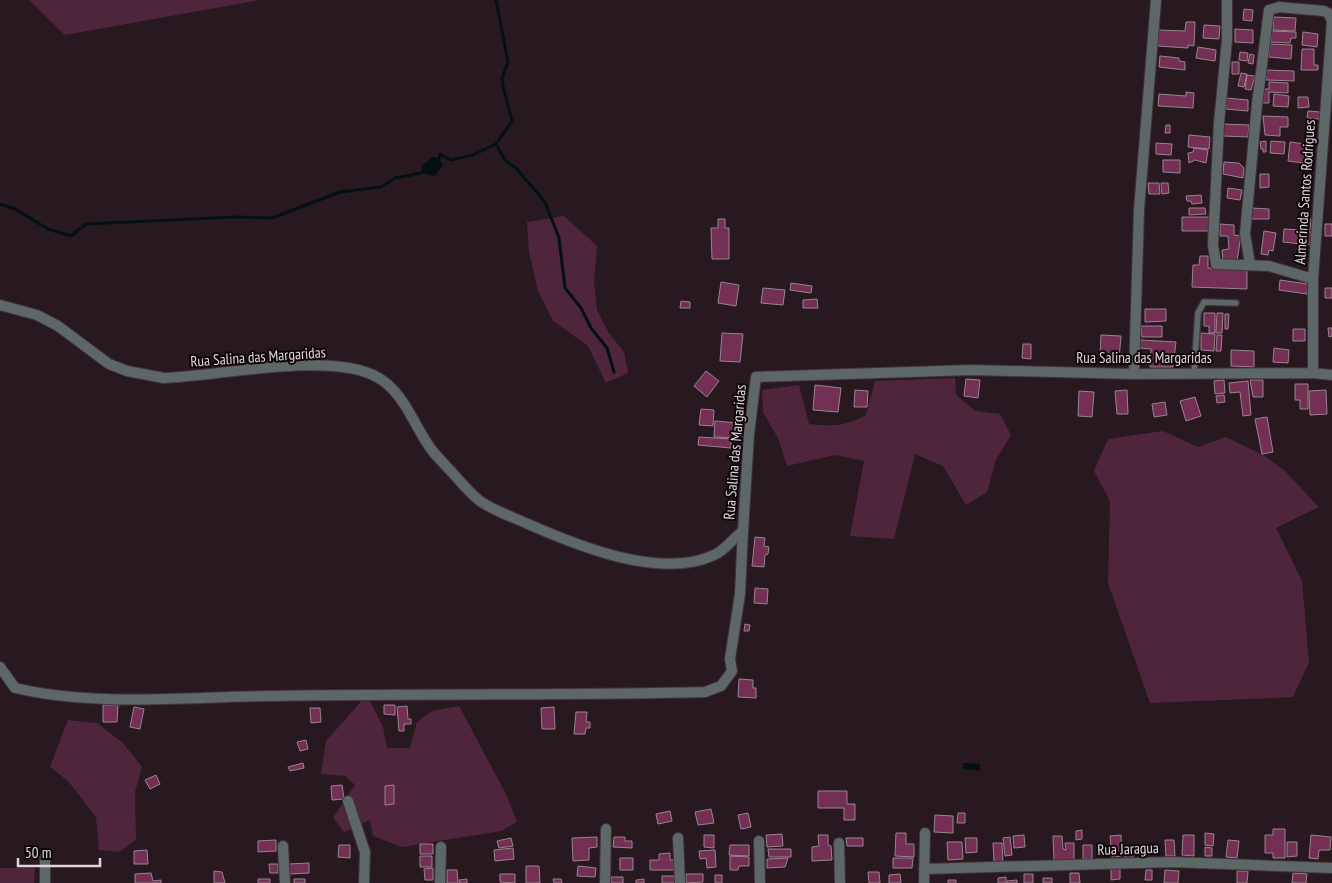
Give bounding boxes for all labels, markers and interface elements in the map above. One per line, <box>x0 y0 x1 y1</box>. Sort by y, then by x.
street label: Almerinda Santos Rodrigues <box>1290 119 1319 265</box>
street label: Rua Salina das Margaridas <box>190 342 326 371</box>
street label: Rua Salina das Margaridas <box>1076 348 1212 367</box>
street label: Rua Salina das Margaridas <box>719 384 750 520</box>
scale bar <box>18 836 100 868</box>
street label: Rua Jaragua <box>1097 838 1159 859</box>
text: 50 m <box>25 843 51 862</box>

